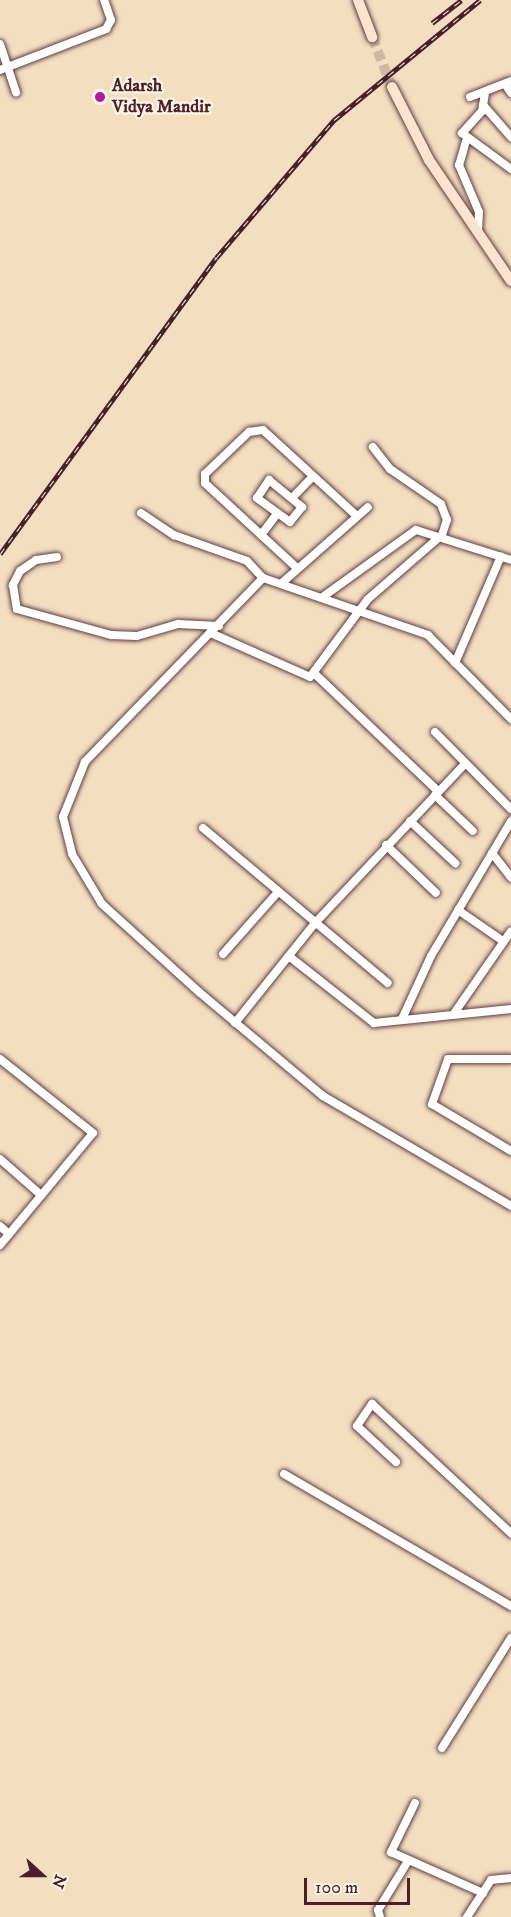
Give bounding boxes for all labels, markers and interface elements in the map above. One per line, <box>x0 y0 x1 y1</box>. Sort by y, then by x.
place label: Adarsh Vidya Mandir <box>112 76 211 118</box>
marker: Adarsh Vidya Mandir <box>93 90 107 104</box>
north arrow <box>12 1845 72 1905</box>
scale bar <box>307 1866 414 1904</box>
text: N <box>47 1872 70 1891</box>
text: 100 m <box>315 1877 358 1899</box>

